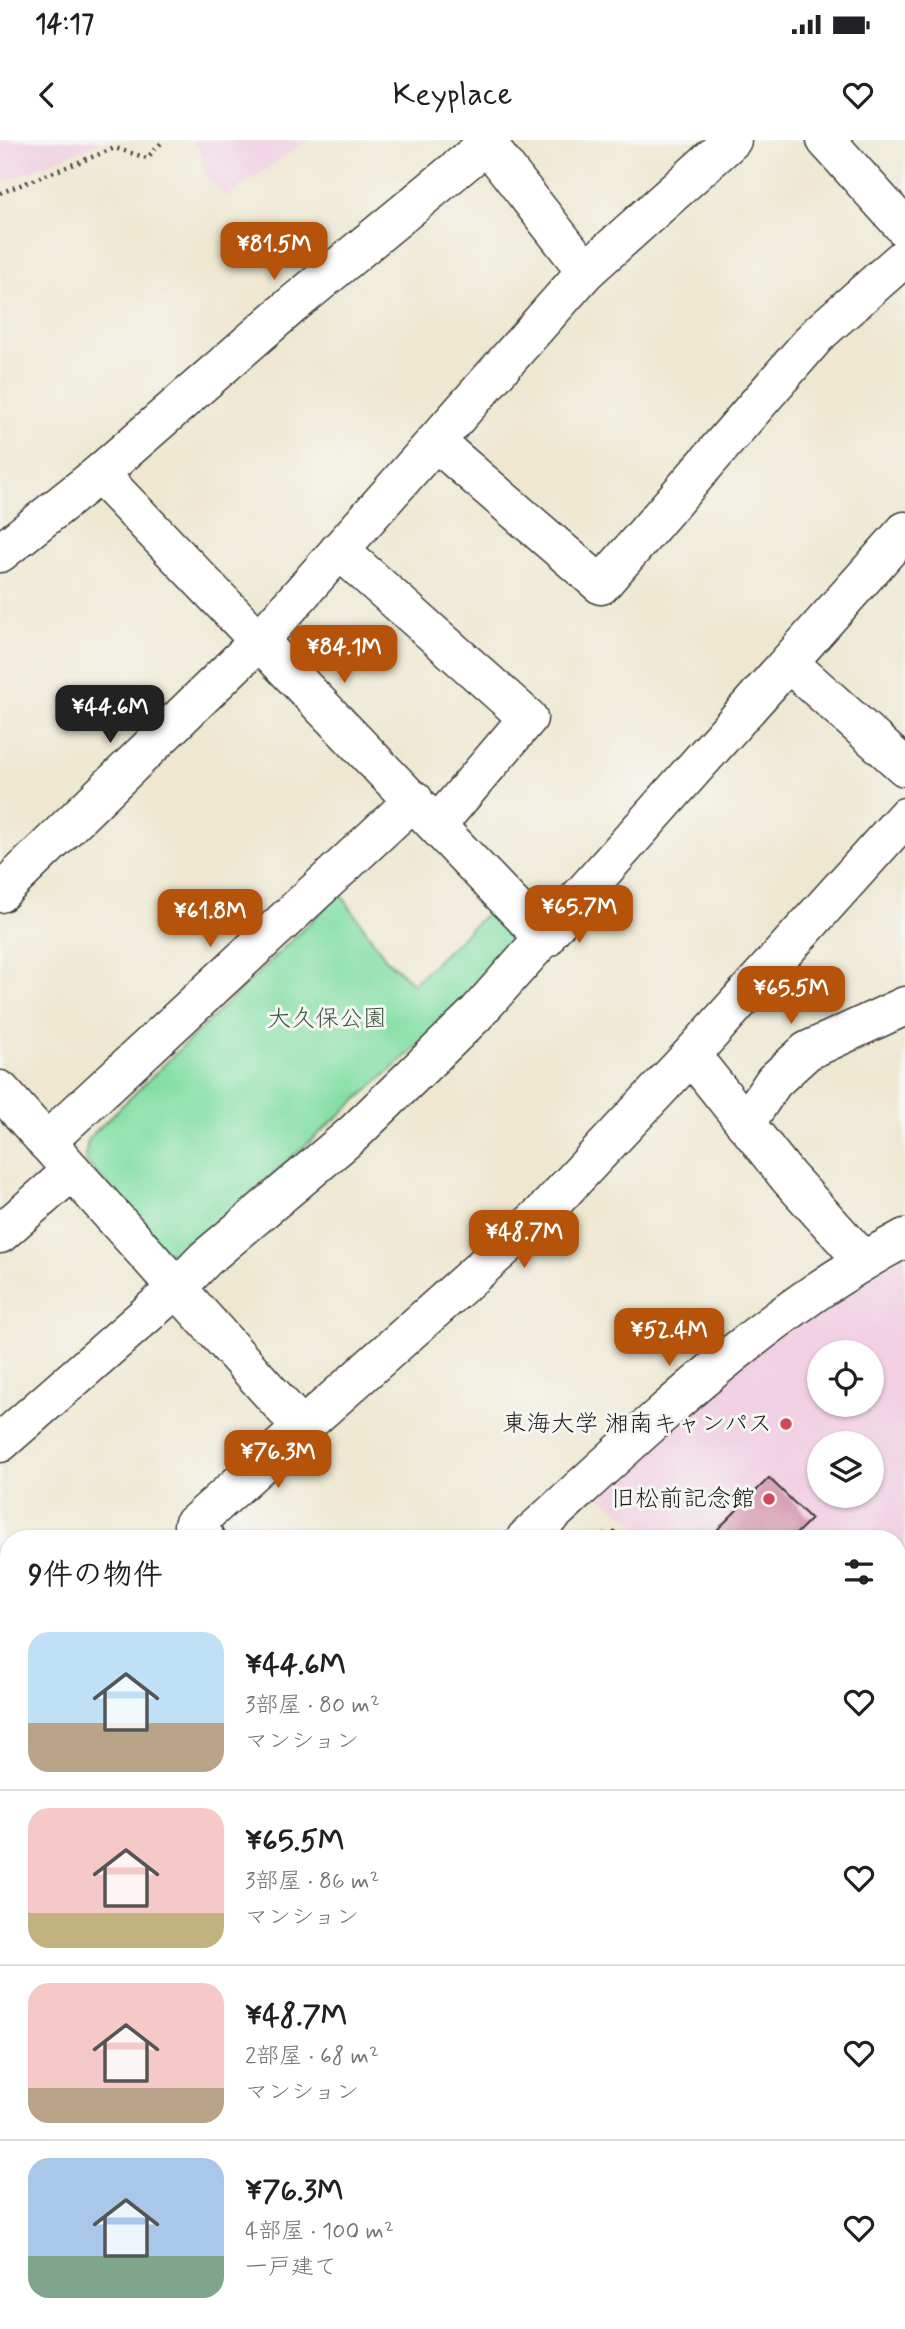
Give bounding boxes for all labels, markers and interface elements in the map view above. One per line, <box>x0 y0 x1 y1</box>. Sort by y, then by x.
text: 14:17 <box>35 8 94 42</box>
text: Keyplace <box>392 74 513 116</box>
icon: back <box>28 76 66 114</box>
icon: heart <box>839 76 877 114</box>
pin: ¥81.5M <box>217 222 331 282</box>
text: ¥81.5M <box>237 230 311 260</box>
pin: ¥84.1M <box>287 626 401 685</box>
text: ¥84.1M <box>306 633 382 663</box>
pin: ¥44.6M <box>53 686 167 745</box>
text: ¥44.6M <box>71 693 149 723</box>
pin: ¥65.7M <box>522 886 636 945</box>
pin: ¥61.8M <box>153 890 267 949</box>
text: ¥65.7M <box>541 893 617 923</box>
text: ¥61.8M <box>174 897 246 927</box>
pin: ¥65.5M <box>734 966 848 1026</box>
text: ¥65.5M <box>753 974 829 1004</box>
park label: 大久保公園 <box>267 1004 387 1035</box>
pin: ¥48.7M <box>467 1210 581 1270</box>
text: ¥48.7M <box>485 1218 563 1248</box>
pin: ¥52.4M <box>612 1308 726 1368</box>
text: ¥52.4M <box>630 1316 708 1346</box>
map controls <box>807 1340 884 1508</box>
button: locate <box>807 1340 884 1417</box>
place label: 東海大学 湘南キャンパス <box>502 1409 772 1440</box>
marker: 東海大学 湘南キャンパス <box>778 1416 794 1432</box>
pin: ¥76.3M <box>221 1430 335 1490</box>
button: layers <box>807 1431 884 1508</box>
text: ¥76.3M <box>240 1438 316 1468</box>
place label: 旧松前記念館 <box>611 1484 755 1515</box>
marker: 旧松前記念館 <box>761 1491 777 1507</box>
icon: filters <box>840 1553 878 1591</box>
text: 9件の物件 <box>28 1556 163 1595</box>
text: ¥44.6M <box>245 1646 346 1685</box>
icon: home <box>84 1660 168 1744</box>
icon: heart <box>840 1683 878 1721</box>
text: 3部屋 · 80 m² <box>245 1691 380 1721</box>
text: マンション <box>245 1727 359 1757</box>
text: ¥65.5M <box>245 1822 344 1861</box>
icon: home <box>84 1836 168 1920</box>
icon: heart <box>840 1859 878 1897</box>
text: 3部屋 · 86 m² <box>245 1867 379 1897</box>
text: マンション <box>245 1903 359 1933</box>
text: ¥48.7M <box>245 1997 347 2036</box>
icon: home <box>84 2011 168 2095</box>
icon: heart <box>840 2034 878 2072</box>
text: 2部屋 · 68 m² <box>245 2042 379 2072</box>
text: マンション <box>245 2078 359 2108</box>
text: ¥76.3M <box>245 2172 343 2211</box>
icon: home <box>84 2186 168 2270</box>
icon: heart <box>840 2209 878 2247</box>
text: 4部屋 · 100 m² <box>245 2217 394 2247</box>
text: 一戸建て <box>245 2253 337 2283</box>

